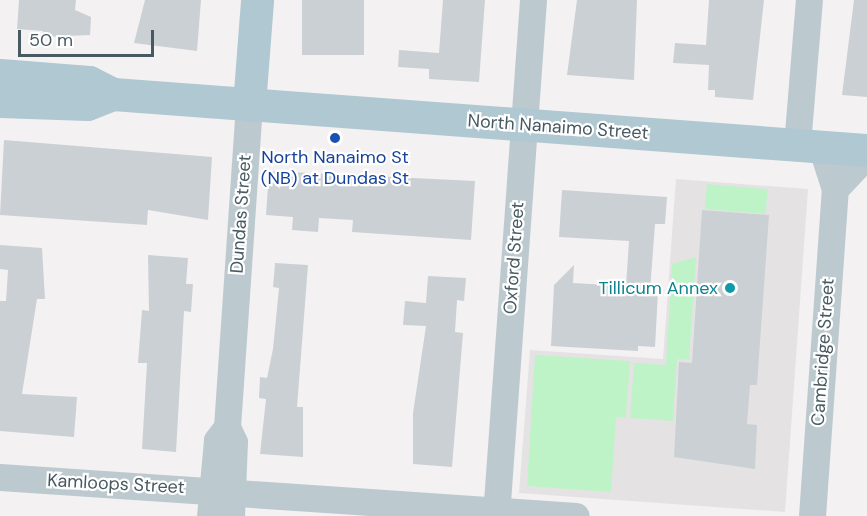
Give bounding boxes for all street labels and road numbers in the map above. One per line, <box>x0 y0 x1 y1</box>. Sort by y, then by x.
street label: North Nanaimo Street <box>467 110 649 144</box>
street label: Dundas Street <box>226 154 256 274</box>
street label: Oxford Street <box>499 201 529 315</box>
street label: Cambridge Street <box>807 277 839 427</box>
street label: Kamloops Street <box>47 470 185 498</box>

